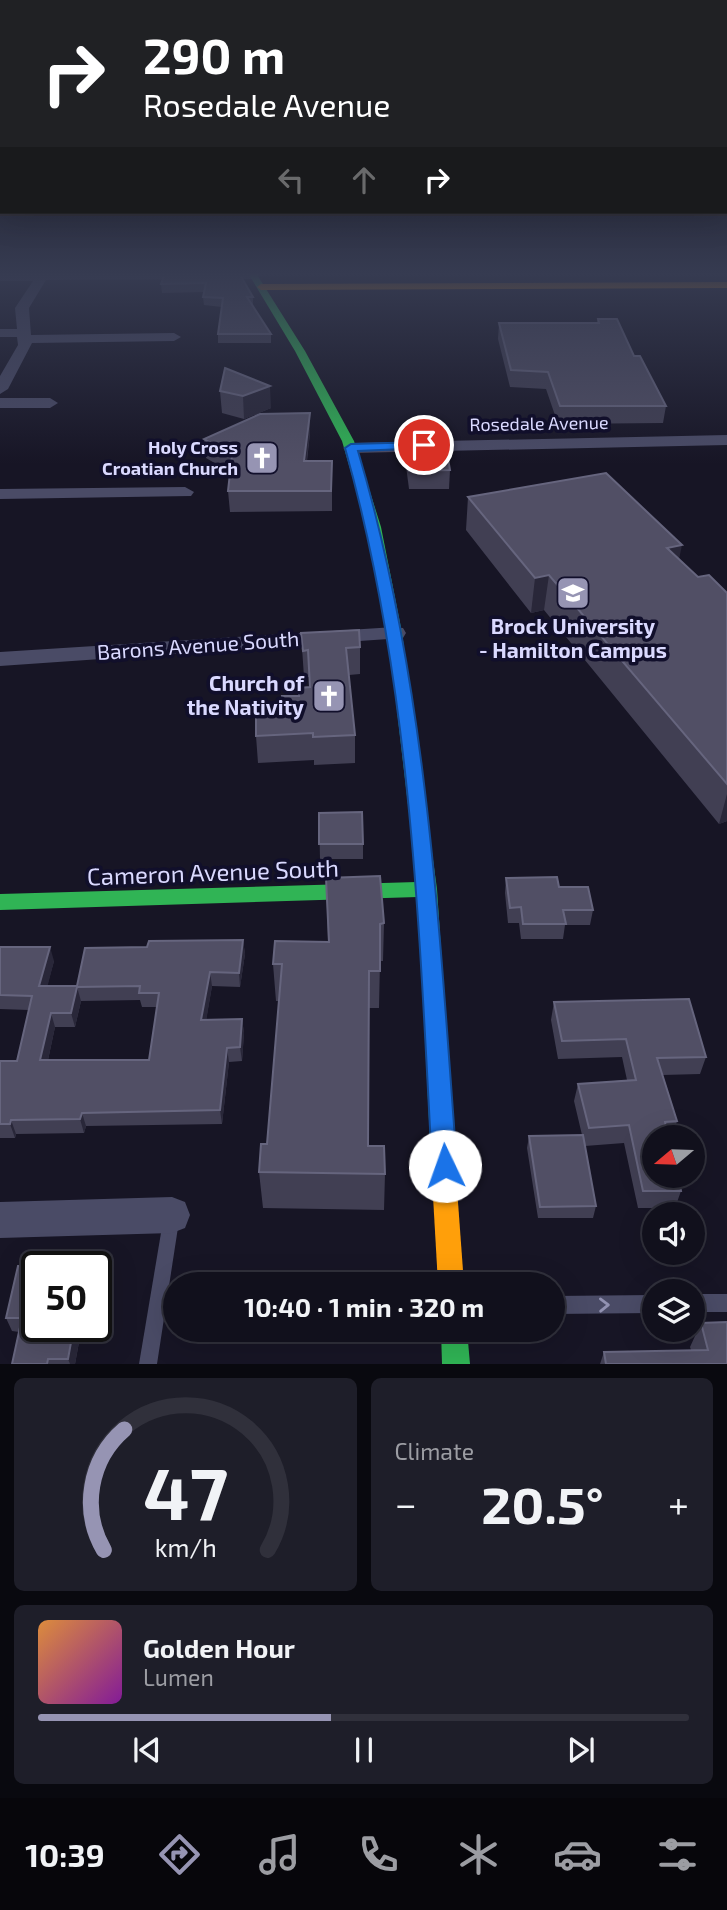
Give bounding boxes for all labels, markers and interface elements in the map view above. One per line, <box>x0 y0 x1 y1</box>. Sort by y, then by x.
text: 290 m <box>143 25 285 84</box>
icon: right <box>28 28 119 119</box>
text: Rosedale Avenue <box>143 85 390 123</box>
icon: left <box>272 161 310 199</box>
icon: ahead <box>345 161 383 199</box>
icon: right <box>418 161 456 199</box>
street label: Rosedale Avenue <box>469 411 609 435</box>
pin <box>394 415 454 475</box>
icon: arrive <box>405 426 443 464</box>
place label: Holy Cross Croatian Church <box>102 436 238 479</box>
church icon: Holy Cross Croatian Church <box>243 439 281 477</box>
school or university icon: Brock University - Hamilton Campus <box>554 574 592 612</box>
place label: Brock University - Hamilton Campus <box>479 613 667 662</box>
street label: Barons Avenue South <box>96 625 300 664</box>
place label: Church of the Nativity <box>187 670 305 720</box>
church icon: Church of the Nativity <box>310 677 348 715</box>
street label: Cameron Avenue South <box>86 853 339 890</box>
north arrow <box>642 1125 705 1188</box>
map controls <box>642 1125 705 1342</box>
position arrow <box>408 1129 482 1203</box>
button: sound <box>642 1202 705 1265</box>
speed limit sign: 50 <box>21 1251 112 1342</box>
button: layers <box>642 1279 705 1342</box>
text: 10:40 · 1 min · 320 m <box>244 1291 484 1322</box>
one-way arrow <box>599 1297 610 1312</box>
text: Climate <box>395 1437 474 1465</box>
text: 47 <box>143 1448 228 1536</box>
text: 20.5° <box>481 1472 604 1534</box>
text: − <box>395 1480 417 1526</box>
text: + <box>668 1480 689 1526</box>
text: km/h <box>154 1532 216 1562</box>
text: Golden Hour <box>143 1632 295 1663</box>
text: Lumen <box>143 1663 214 1691</box>
icon: previous <box>128 1731 166 1769</box>
icon: pause <box>345 1731 383 1769</box>
icon: next <box>562 1731 600 1769</box>
icon: directions <box>155 1830 204 1879</box>
icon: music <box>255 1830 304 1879</box>
icon: phone <box>354 1830 403 1879</box>
icon: climate <box>454 1830 503 1879</box>
icon: car <box>553 1830 602 1879</box>
icon: filters <box>653 1830 702 1879</box>
text: 10:39 <box>25 1835 105 1873</box>

